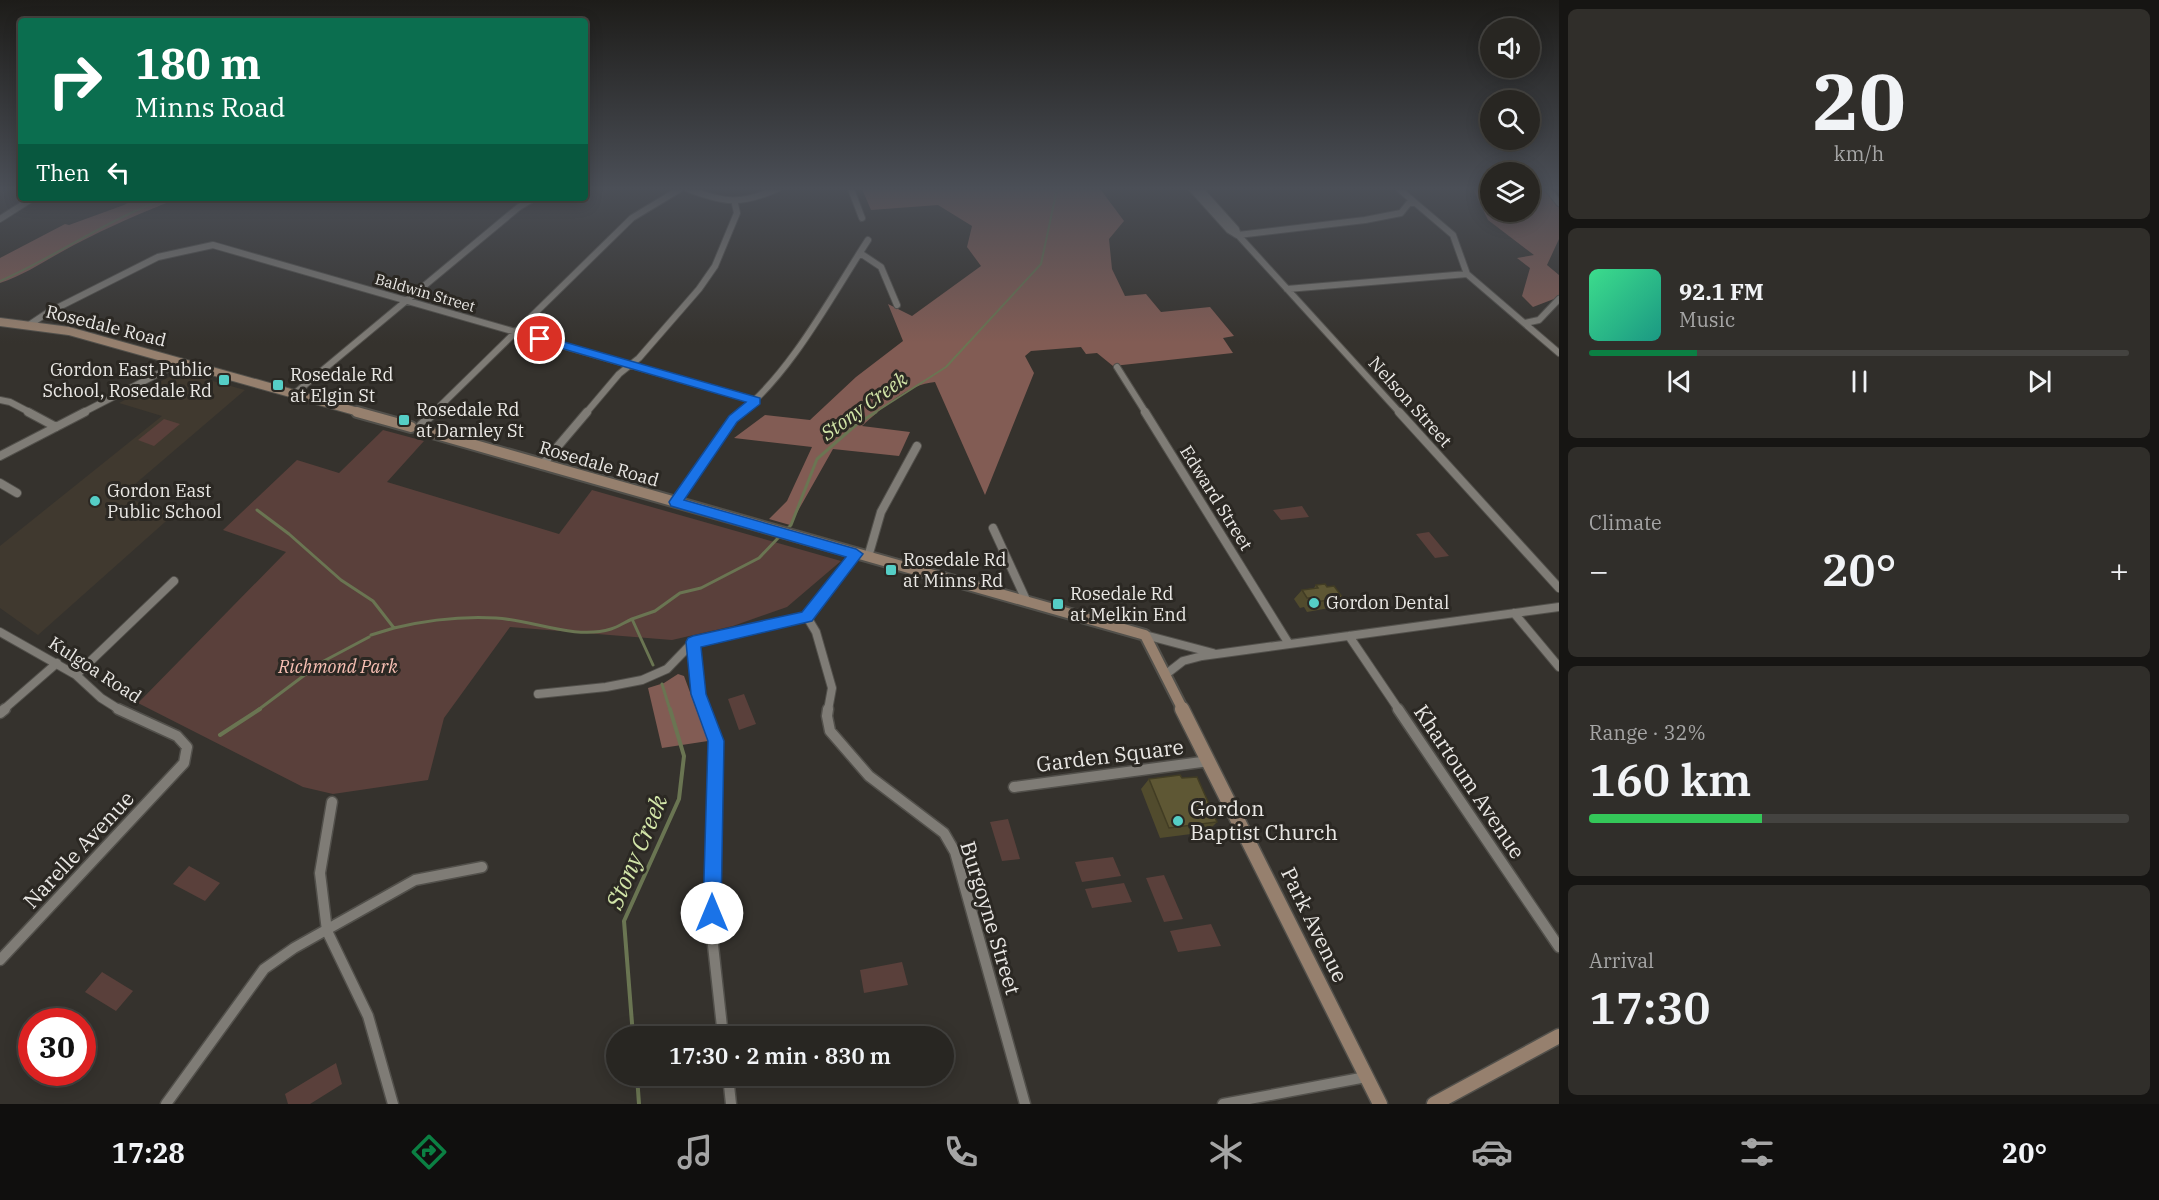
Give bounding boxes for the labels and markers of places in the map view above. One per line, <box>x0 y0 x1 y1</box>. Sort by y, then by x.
pin <box>514 313 565 364</box>
place label: Gordon East Public School, Rosedale Rd <box>42 358 212 402</box>
place label: Rosedale Rd at Elgin St <box>290 363 393 407</box>
marker: Gordon East Public School, Rosedale Rd <box>217 373 231 387</box>
marker: Rosedale Rd at Elgin St <box>271 378 285 392</box>
place label: Rosedale Rd at Darnley St <box>416 398 524 442</box>
marker: Rosedale Rd at Darnley St <box>397 413 411 427</box>
place label: Gordon East Public School <box>107 479 222 523</box>
marker: Gordon East Public School <box>88 494 102 508</box>
place label: Rosedale Rd at Minns Rd <box>903 548 1006 592</box>
marker: Rosedale Rd at Minns Rd <box>884 563 898 577</box>
place label: Rosedale Rd at Melkin End <box>1070 582 1187 626</box>
place label: Gordon Dental <box>1326 591 1449 614</box>
marker: Gordon Dental <box>1307 596 1321 610</box>
marker: Rosedale Rd at Melkin End <box>1051 597 1065 611</box>
place label: Gordon Baptist Church <box>1190 794 1338 846</box>
marker: Gordon Baptist Church <box>1171 814 1185 828</box>

